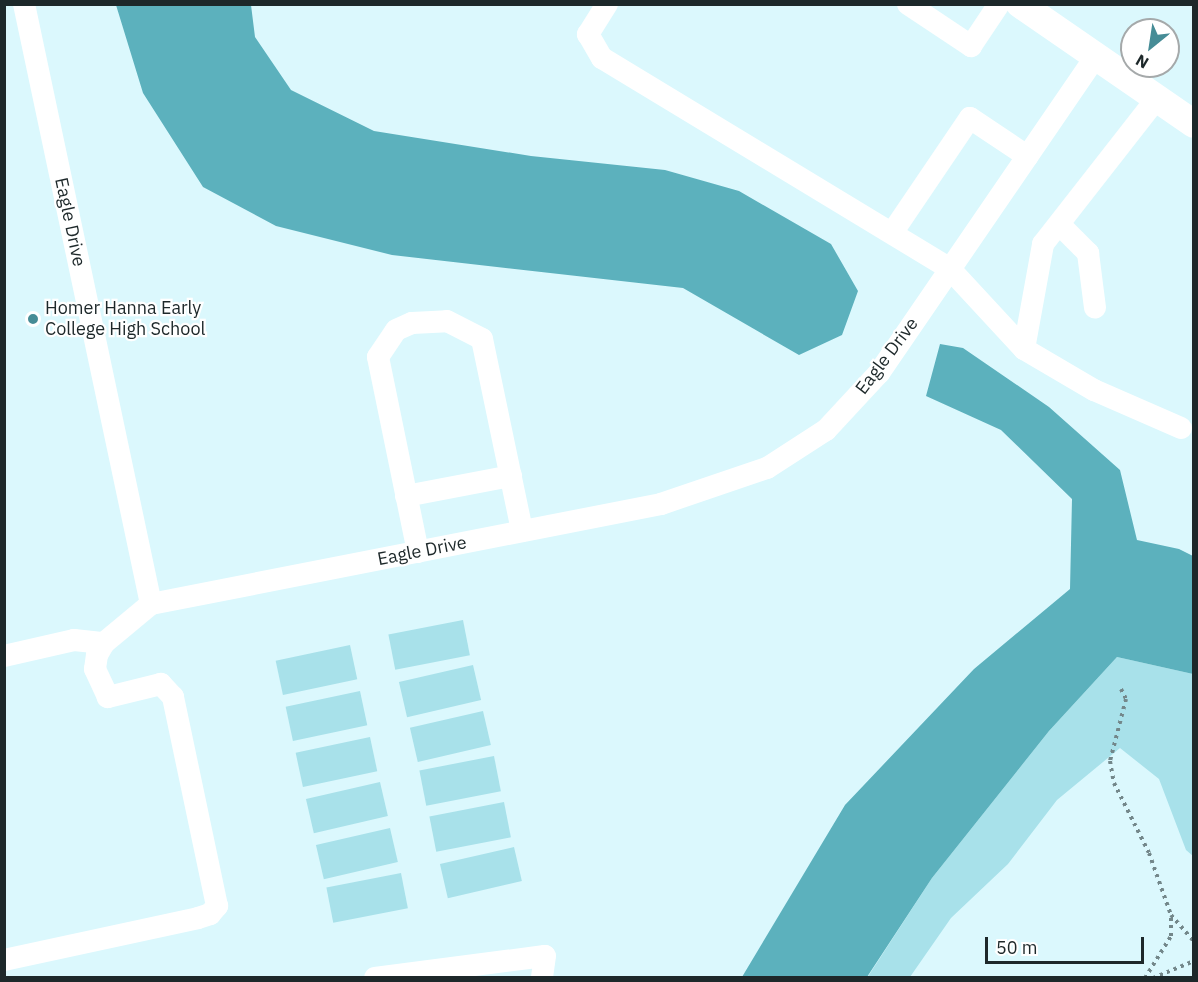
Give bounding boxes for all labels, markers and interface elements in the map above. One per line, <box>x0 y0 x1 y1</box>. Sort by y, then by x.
north arrow <box>1120 18 1180 78</box>
text: N <box>1132 50 1152 73</box>
street label: Eagle Drive <box>50 176 90 268</box>
place label: Homer Hanna Early College High School <box>45 298 205 340</box>
marker: Homer Hanna Early College High School <box>26 312 40 326</box>
street label: Eagle Drive <box>851 313 923 399</box>
street label: Eagle Drive <box>376 532 468 570</box>
scale bar <box>988 925 1147 963</box>
text: 50 m <box>996 936 1038 959</box>

